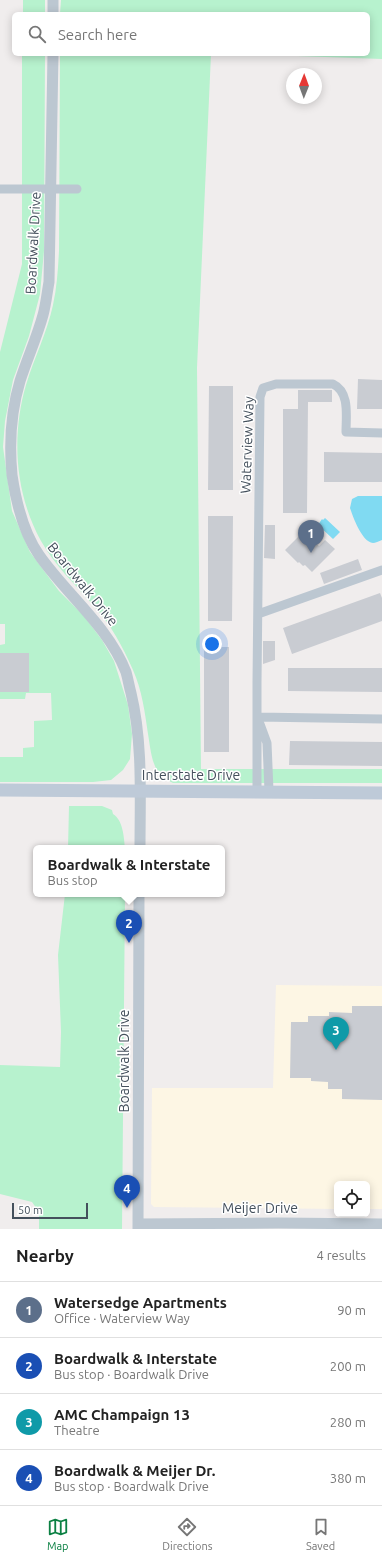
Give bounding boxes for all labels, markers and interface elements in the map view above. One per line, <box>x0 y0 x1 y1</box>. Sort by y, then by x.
search box <box>12 12 370 56</box>
icon: search <box>26 23 48 45</box>
text: Search here <box>58 26 137 43</box>
north arrow <box>286 68 322 104</box>
street label: Boardwalk Drive <box>22 191 44 295</box>
street label: Waterview Way <box>237 396 257 494</box>
pin: 1 <box>298 520 324 553</box>
street label: Boardwalk Drive <box>44 539 122 629</box>
your location <box>202 634 222 654</box>
street label: Interstate Drive <box>142 767 240 783</box>
popup <box>33 845 225 897</box>
text: Boardwalk & Interstate <box>47 856 211 873</box>
text: Bus stop <box>47 873 98 887</box>
pin: 2 <box>116 910 142 943</box>
street label: Boardwalk Drive <box>116 1010 132 1112</box>
pin: 3 <box>323 1017 349 1050</box>
pin: 4 <box>114 1175 140 1208</box>
map controls <box>334 1181 370 1217</box>
button: locate <box>334 1181 370 1217</box>
street label: Meijer Drive <box>222 1200 298 1216</box>
scale bar <box>12 1201 88 1220</box>
text: 50 m <box>18 1204 42 1216</box>
text: Nearby <box>16 1246 74 1265</box>
text: 4 results <box>316 1248 366 1262</box>
text: Watersedge Apartments <box>54 1294 227 1311</box>
text: 1 <box>25 1303 33 1317</box>
text: 90 m <box>337 1303 366 1317</box>
text: Office · Waterview Way <box>54 1311 190 1325</box>
text: Boardwalk & Interstate <box>54 1350 217 1367</box>
text: 2 <box>25 1359 33 1373</box>
text: 200 m <box>330 1359 366 1373</box>
text: Bus stop · Boardwalk Drive <box>54 1367 209 1381</box>
text: AMC Champaign 13 <box>54 1406 190 1423</box>
text: 3 <box>25 1415 33 1429</box>
text: 280 m <box>330 1415 366 1429</box>
text: Theatre <box>54 1423 100 1437</box>
text: Boardwalk & Meijer Dr. <box>54 1462 215 1479</box>
text: 4 <box>25 1471 33 1485</box>
text: 380 m <box>330 1471 366 1485</box>
text: Bus stop · Boardwalk Drive <box>54 1479 209 1493</box>
tab: Map <box>47 1516 69 1552</box>
tab: Directions <box>162 1516 212 1552</box>
tab: Saved <box>306 1516 335 1552</box>

